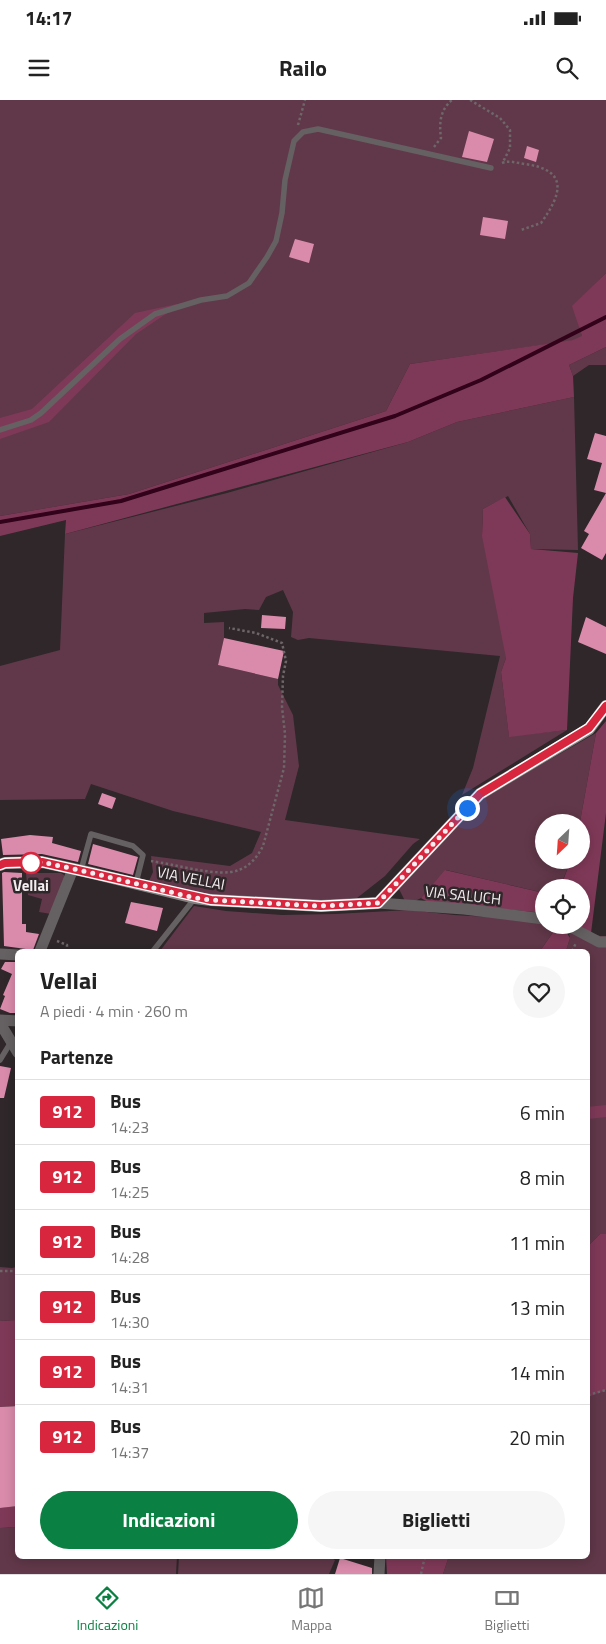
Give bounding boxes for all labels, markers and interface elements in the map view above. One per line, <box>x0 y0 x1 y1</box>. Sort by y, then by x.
text: 14:17 <box>25 3 72 32</box>
text: Railo <box>279 51 327 85</box>
icon: menu <box>25 54 53 82</box>
icon: search <box>553 54 581 82</box>
your location <box>455 796 480 821</box>
north arrow <box>535 814 590 869</box>
map controls <box>535 814 590 934</box>
marker: Vellai <box>20 852 42 874</box>
street label: VIA VELLAI <box>155 860 227 896</box>
place label: Vellai <box>13 874 49 897</box>
button: locate <box>535 879 590 934</box>
street label: VIA SALUCH <box>424 880 502 910</box>
text: Vellai <box>40 962 97 998</box>
button: heart <box>513 966 565 1018</box>
text: A piedi · 4 min · 260 m <box>40 999 188 1023</box>
text: Partenze <box>40 1042 113 1071</box>
text: Bus <box>110 1086 141 1115</box>
text: 912 <box>52 1098 83 1125</box>
text: 6 min <box>520 1098 565 1127</box>
text: 14:23 <box>110 1115 149 1139</box>
text: Bus <box>110 1151 141 1180</box>
text: 912 <box>52 1163 83 1190</box>
text: 8 min <box>520 1163 565 1192</box>
text: 14:25 <box>110 1180 149 1204</box>
text: Bus <box>110 1216 141 1245</box>
text: 912 <box>52 1228 83 1255</box>
text: 11 min <box>509 1228 565 1257</box>
text: 14:28 <box>110 1245 149 1269</box>
text: Bus <box>110 1281 141 1310</box>
text: 912 <box>52 1293 83 1320</box>
text: 13 min <box>509 1293 565 1322</box>
text: 14:30 <box>110 1310 149 1334</box>
text: Bus <box>110 1346 141 1375</box>
text: 912 <box>52 1358 83 1385</box>
text: 14 min <box>509 1358 565 1387</box>
text: 14:31 <box>110 1375 149 1399</box>
text: Bus <box>110 1411 141 1440</box>
text: 912 <box>52 1423 83 1450</box>
text: 20 min <box>509 1423 565 1452</box>
text: 14:37 <box>110 1440 149 1464</box>
button: Indicazioni <box>40 1491 298 1549</box>
button: Biglietti <box>308 1491 565 1549</box>
tab: Indicazioni <box>76 1584 138 1635</box>
tab: Mappa <box>291 1584 332 1635</box>
tab: Biglietti <box>484 1584 530 1635</box>

